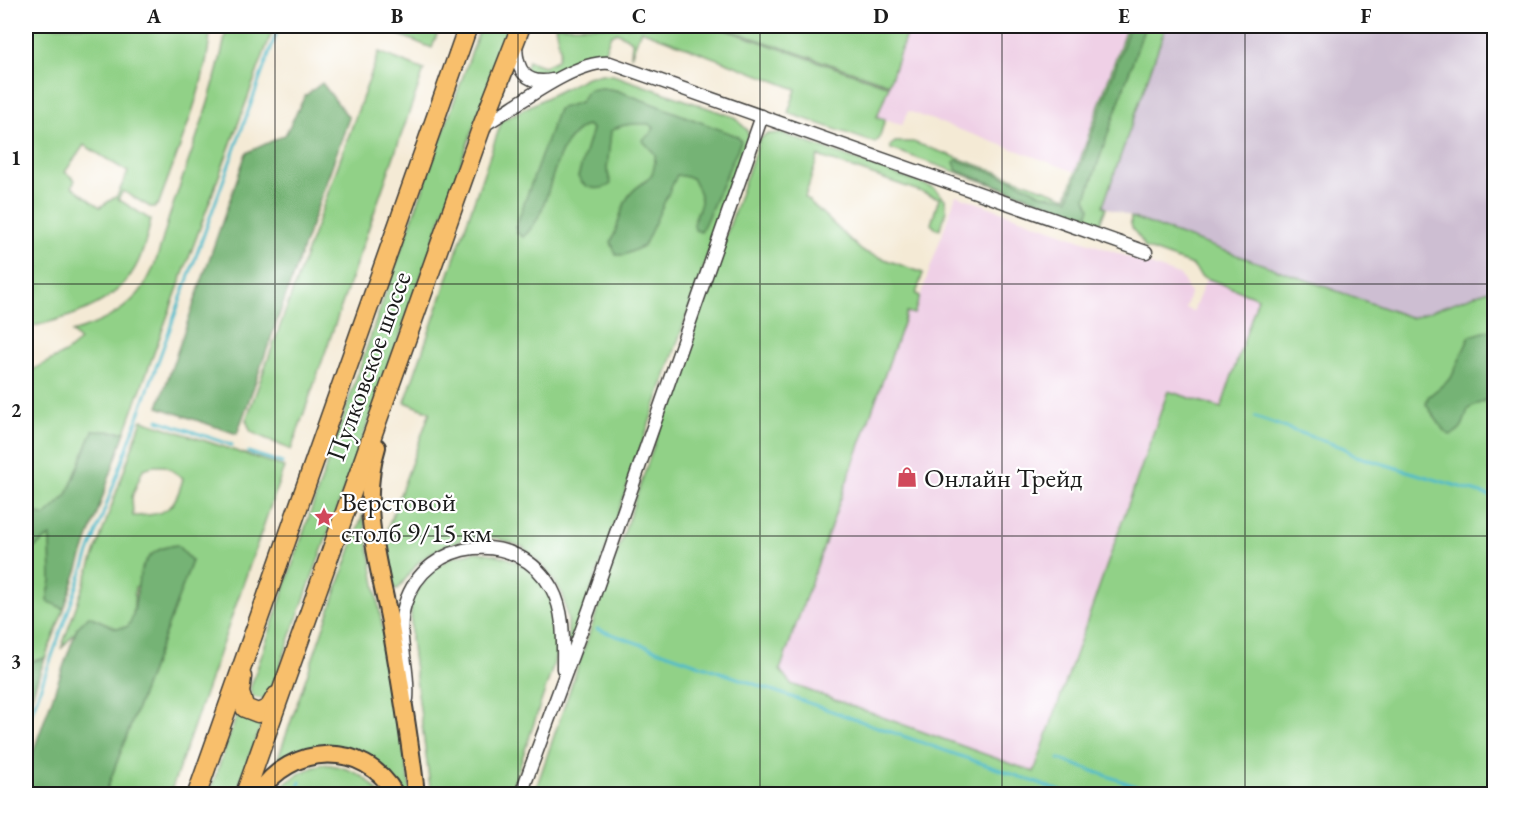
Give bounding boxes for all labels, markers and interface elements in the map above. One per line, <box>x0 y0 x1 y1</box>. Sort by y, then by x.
text: A <box>146 3 162 29</box>
text: B <box>391 3 403 29</box>
text: C <box>632 3 646 29</box>
text: D <box>873 3 889 29</box>
text: E <box>1118 3 1130 29</box>
text: F <box>1361 3 1372 29</box>
text: 1 <box>11 145 21 171</box>
street label: Пулковское шоссе <box>317 266 419 466</box>
text: 2 <box>11 397 22 423</box>
place label: Онлайн Трейд <box>924 460 1083 495</box>
shop icon: Онлайн Трейд <box>895 465 919 489</box>
place label: Верстовой столб 9/15 км <box>341 484 492 550</box>
place icon: Верстовой столб 9/15 км <box>312 505 336 529</box>
text: 3 <box>11 648 21 674</box>

